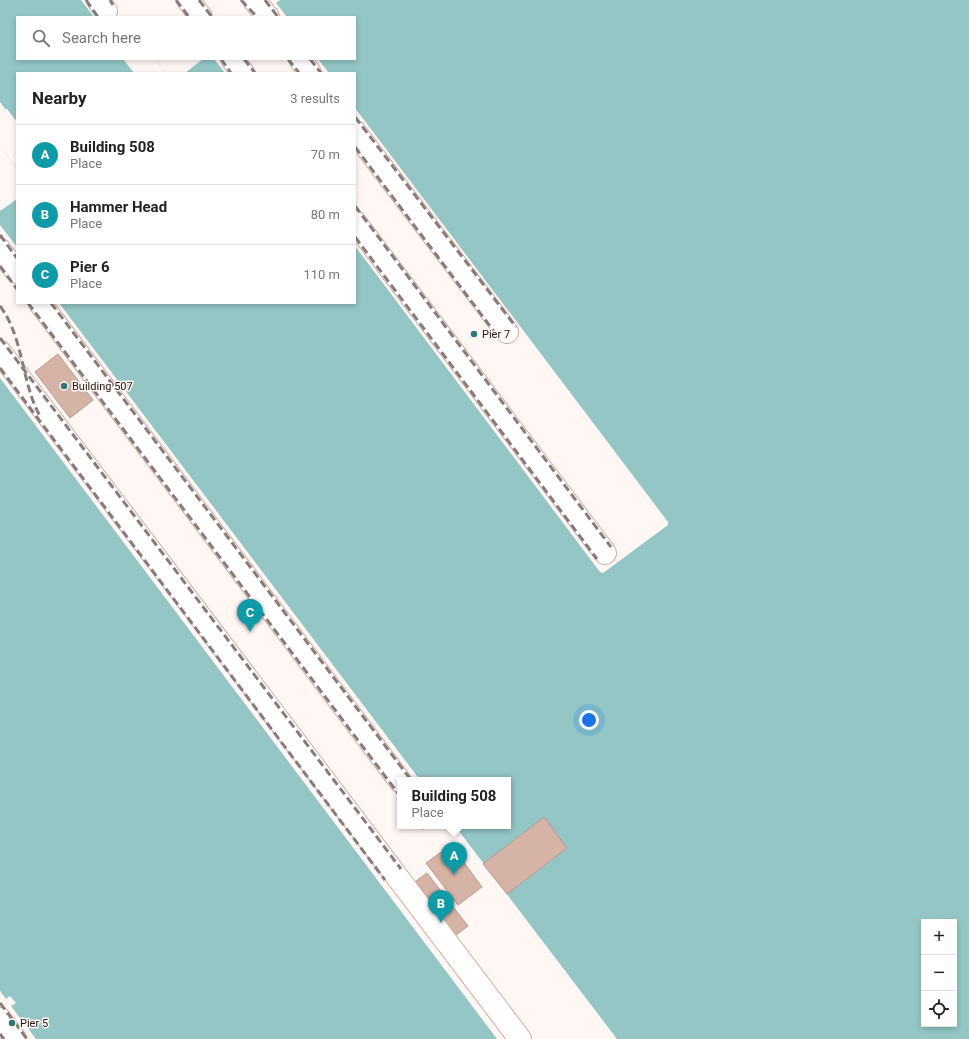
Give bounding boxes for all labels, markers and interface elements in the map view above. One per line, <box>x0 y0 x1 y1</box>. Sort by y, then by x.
search box <box>16 16 356 60</box>
icon: search <box>30 27 52 49</box>
text: Search here <box>62 29 141 47</box>
text: Nearby <box>32 88 87 108</box>
text: 3 results <box>290 91 340 106</box>
text: Building 508 <box>70 138 155 156</box>
text: A <box>41 147 49 162</box>
text: 70 m <box>311 147 340 162</box>
text: Place <box>70 156 102 171</box>
text: Hammer Head <box>70 198 167 216</box>
text: B <box>41 207 49 222</box>
text: 80 m <box>311 207 340 222</box>
text: Place <box>70 216 102 231</box>
text: Pier 6 <box>70 258 110 276</box>
text: C <box>41 267 49 282</box>
text: 110 m <box>303 267 340 282</box>
text: Place <box>70 276 102 291</box>
place label: Pier 7 <box>482 328 510 341</box>
marker: Pier 7 <box>469 329 479 339</box>
place label: Building 507 <box>72 380 133 393</box>
marker: Building 507 <box>59 381 69 391</box>
pin: C <box>237 599 263 632</box>
your location <box>579 710 599 730</box>
popup <box>397 777 511 829</box>
text: Building 508 <box>412 787 496 805</box>
text: Place <box>412 805 444 820</box>
pin: A <box>441 842 467 875</box>
pin: B <box>428 890 454 923</box>
map controls <box>921 919 957 1027</box>
button: + <box>921 919 957 955</box>
button: − <box>921 955 957 991</box>
button: locate <box>921 991 957 1027</box>
place label: Pier 5 <box>20 1017 48 1030</box>
marker: Pier 5 <box>7 1018 17 1028</box>

